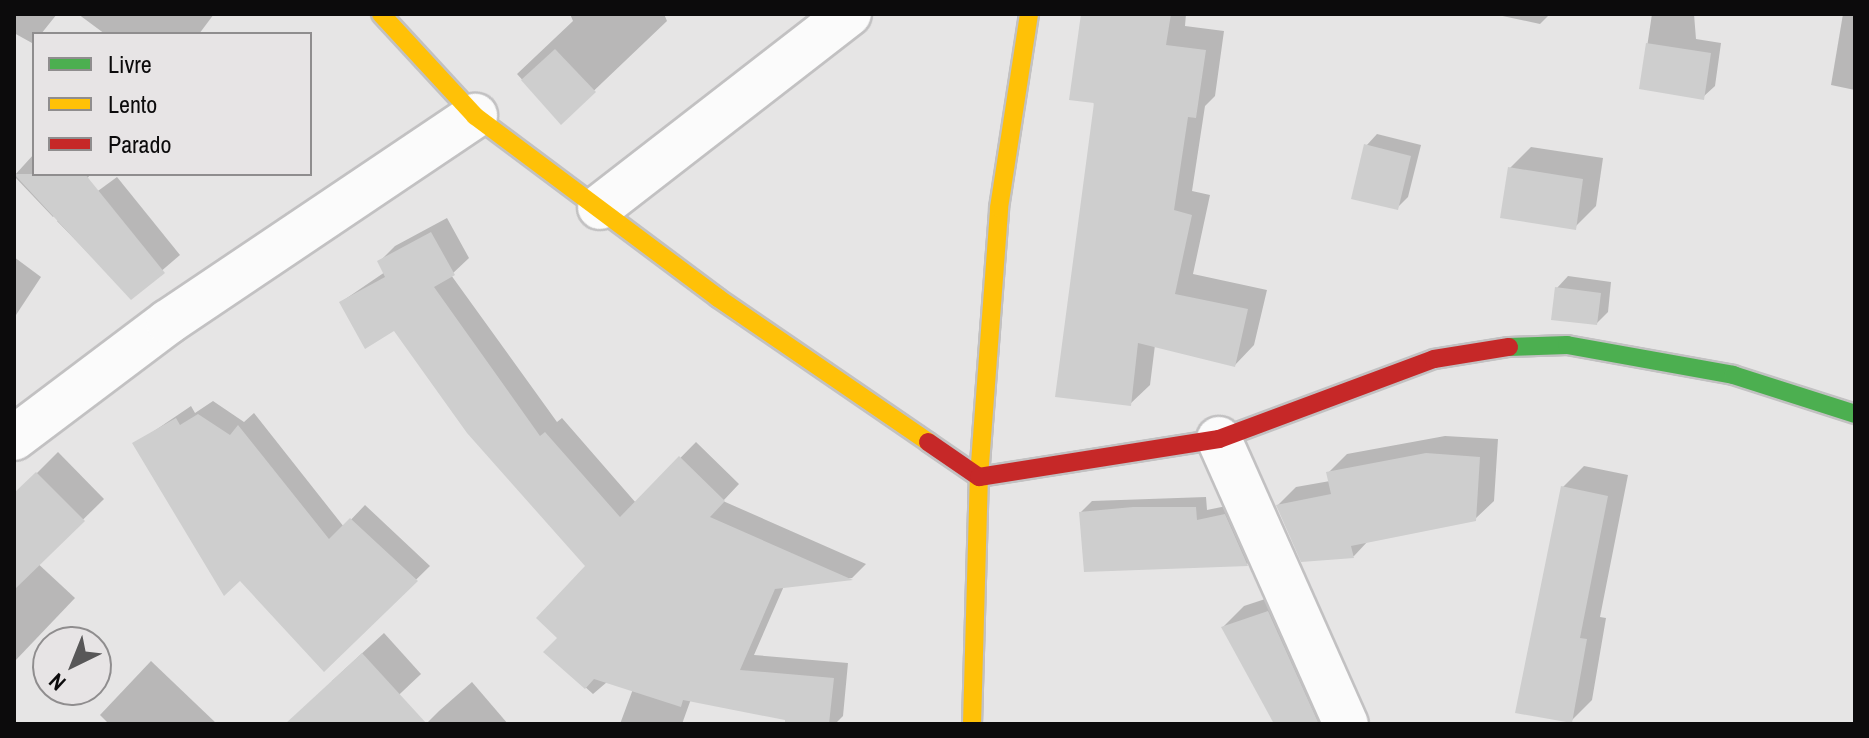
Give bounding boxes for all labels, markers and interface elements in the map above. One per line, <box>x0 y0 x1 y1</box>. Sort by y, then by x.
legend <box>32 32 312 176</box>
text: Livre <box>108 48 152 80</box>
text: Lento <box>108 88 157 120</box>
text: Parado <box>108 128 171 160</box>
north arrow <box>32 626 112 706</box>
text: N <box>42 667 72 698</box>

